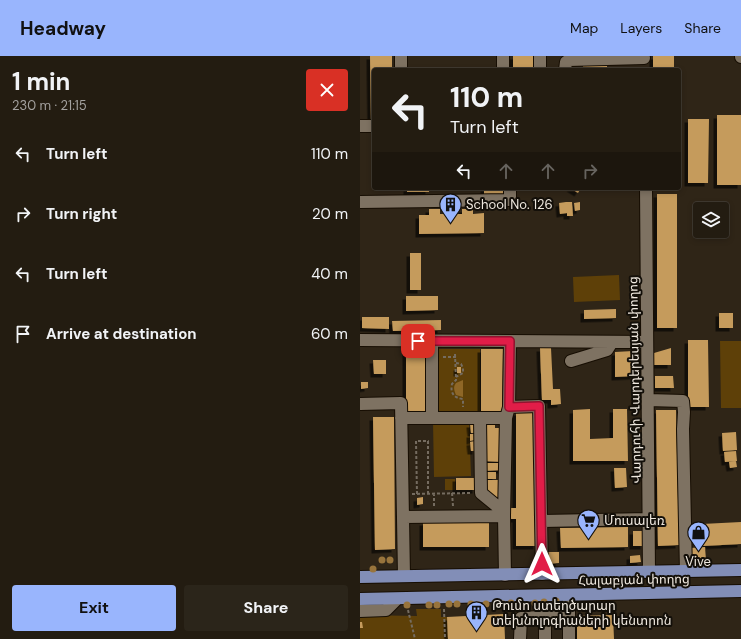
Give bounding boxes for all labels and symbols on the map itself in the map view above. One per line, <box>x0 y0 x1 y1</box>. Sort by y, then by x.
building icon: School No. 126 <box>438 191 464 224</box>
place label: School No. 126 <box>466 196 553 213</box>
street label: Վարդուհի Վարդերեսյան փողոց <box>624 276 645 484</box>
pin <box>401 324 435 358</box>
supermarket icon: Մուսալեռ <box>576 507 602 540</box>
place label: Մուսալեռ <box>604 512 665 529</box>
shop icon: Vive <box>685 520 711 553</box>
position arrow <box>521 543 563 585</box>
place label: Vive <box>685 553 711 570</box>
street label: Հալաբյան փողոց <box>578 570 690 589</box>
place label: Թումո ստեղծարար տեխնոլոգիաների կենտրոն <box>492 597 672 629</box>
building icon: Թումո ստեղծարար տեխնոլոգիաների կենտրոն <box>463 599 489 632</box>

